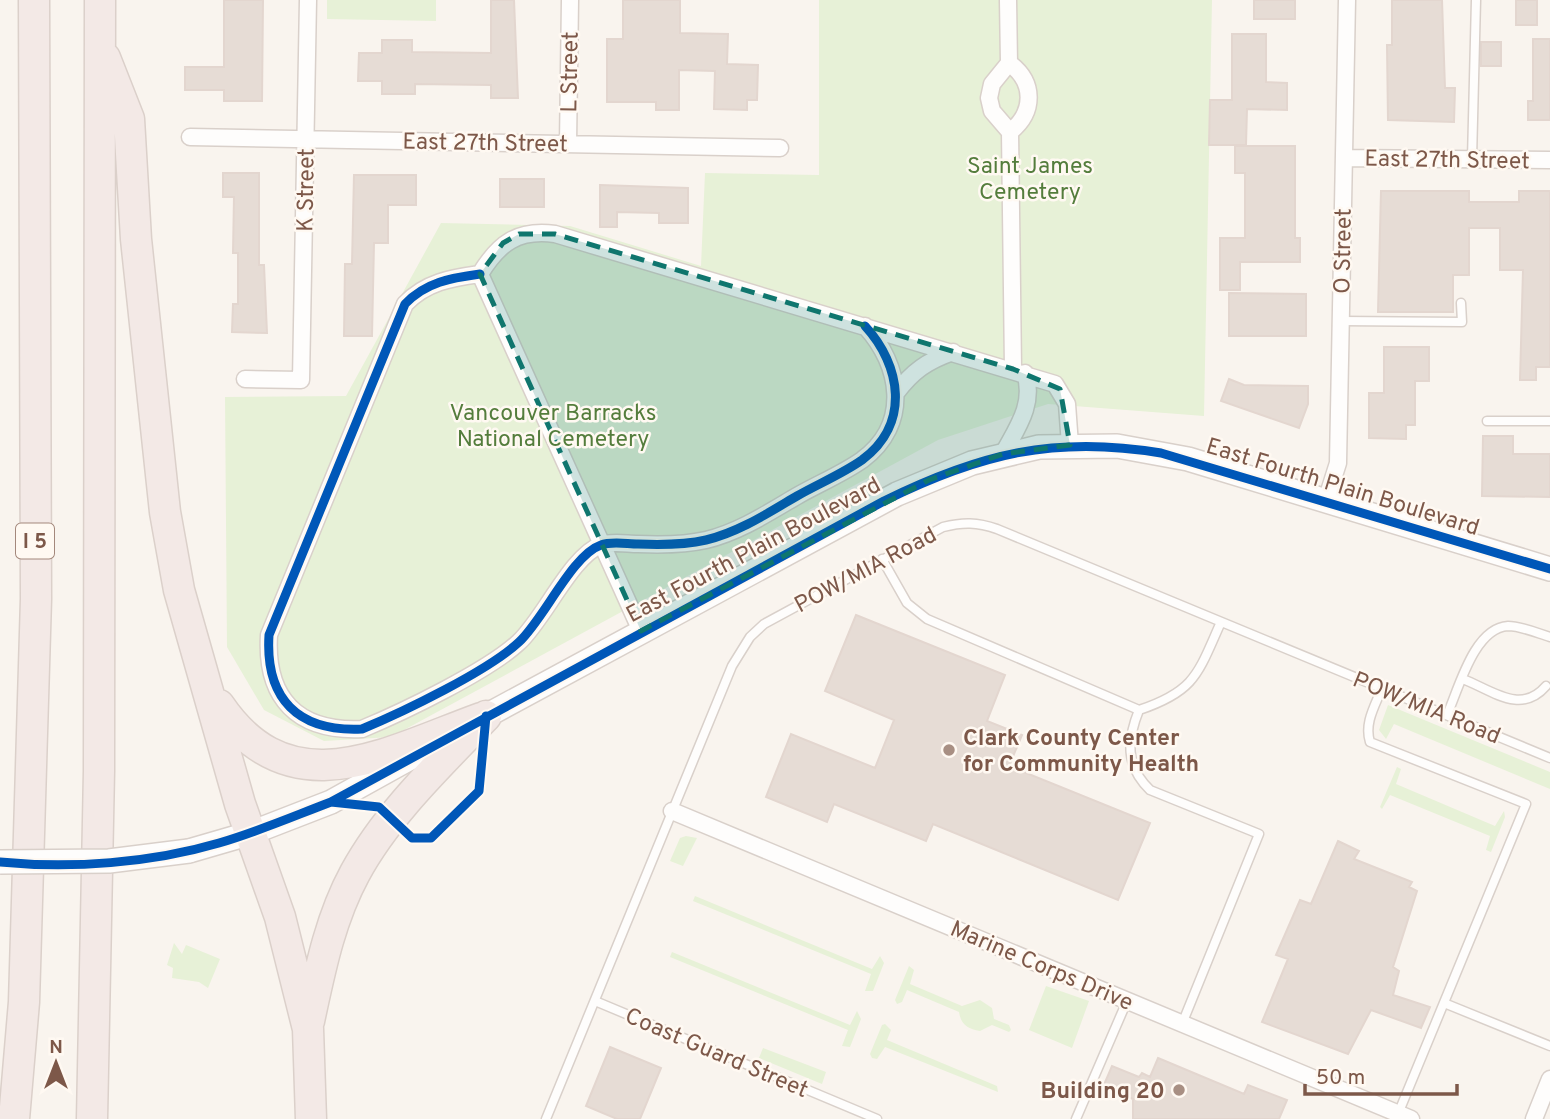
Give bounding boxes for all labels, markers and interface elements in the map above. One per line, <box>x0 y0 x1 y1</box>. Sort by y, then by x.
street label: L Street <box>556 31 587 113</box>
street label: East 27th Street <box>402 129 568 160</box>
street label: East 27th Street <box>1364 146 1530 177</box>
street label: K Street <box>292 148 323 232</box>
park label: Saint James Cemetery <box>967 153 1093 208</box>
street label: O Street <box>1329 208 1360 294</box>
park label: Vancouver Barracks National Cemetery <box>450 400 656 455</box>
street label: East Fourth Plain Boulevard <box>1202 433 1482 544</box>
street label: East Fourth Plain Boulevard <box>622 472 886 631</box>
street label: POW/MIA Road <box>790 522 942 621</box>
road number: I 5 <box>16 524 54 558</box>
street label: POW/MIA Road <box>1348 666 1504 752</box>
place label: Clark County Center for Community Health <box>963 725 1199 780</box>
marker: Clark County Center for Community Health <box>941 742 957 758</box>
street label: Marine Corps Drive <box>945 916 1137 1019</box>
street label: Coast Guard Street <box>620 1003 812 1106</box>
north arrow <box>21 1028 91 1098</box>
text: N <box>49 1036 63 1060</box>
scale bar <box>1305 1052 1457 1096</box>
text: 50 m <box>1316 1065 1365 1092</box>
place label: Building 20 <box>1041 1078 1165 1107</box>
marker: Building 20 <box>1171 1082 1187 1098</box>

